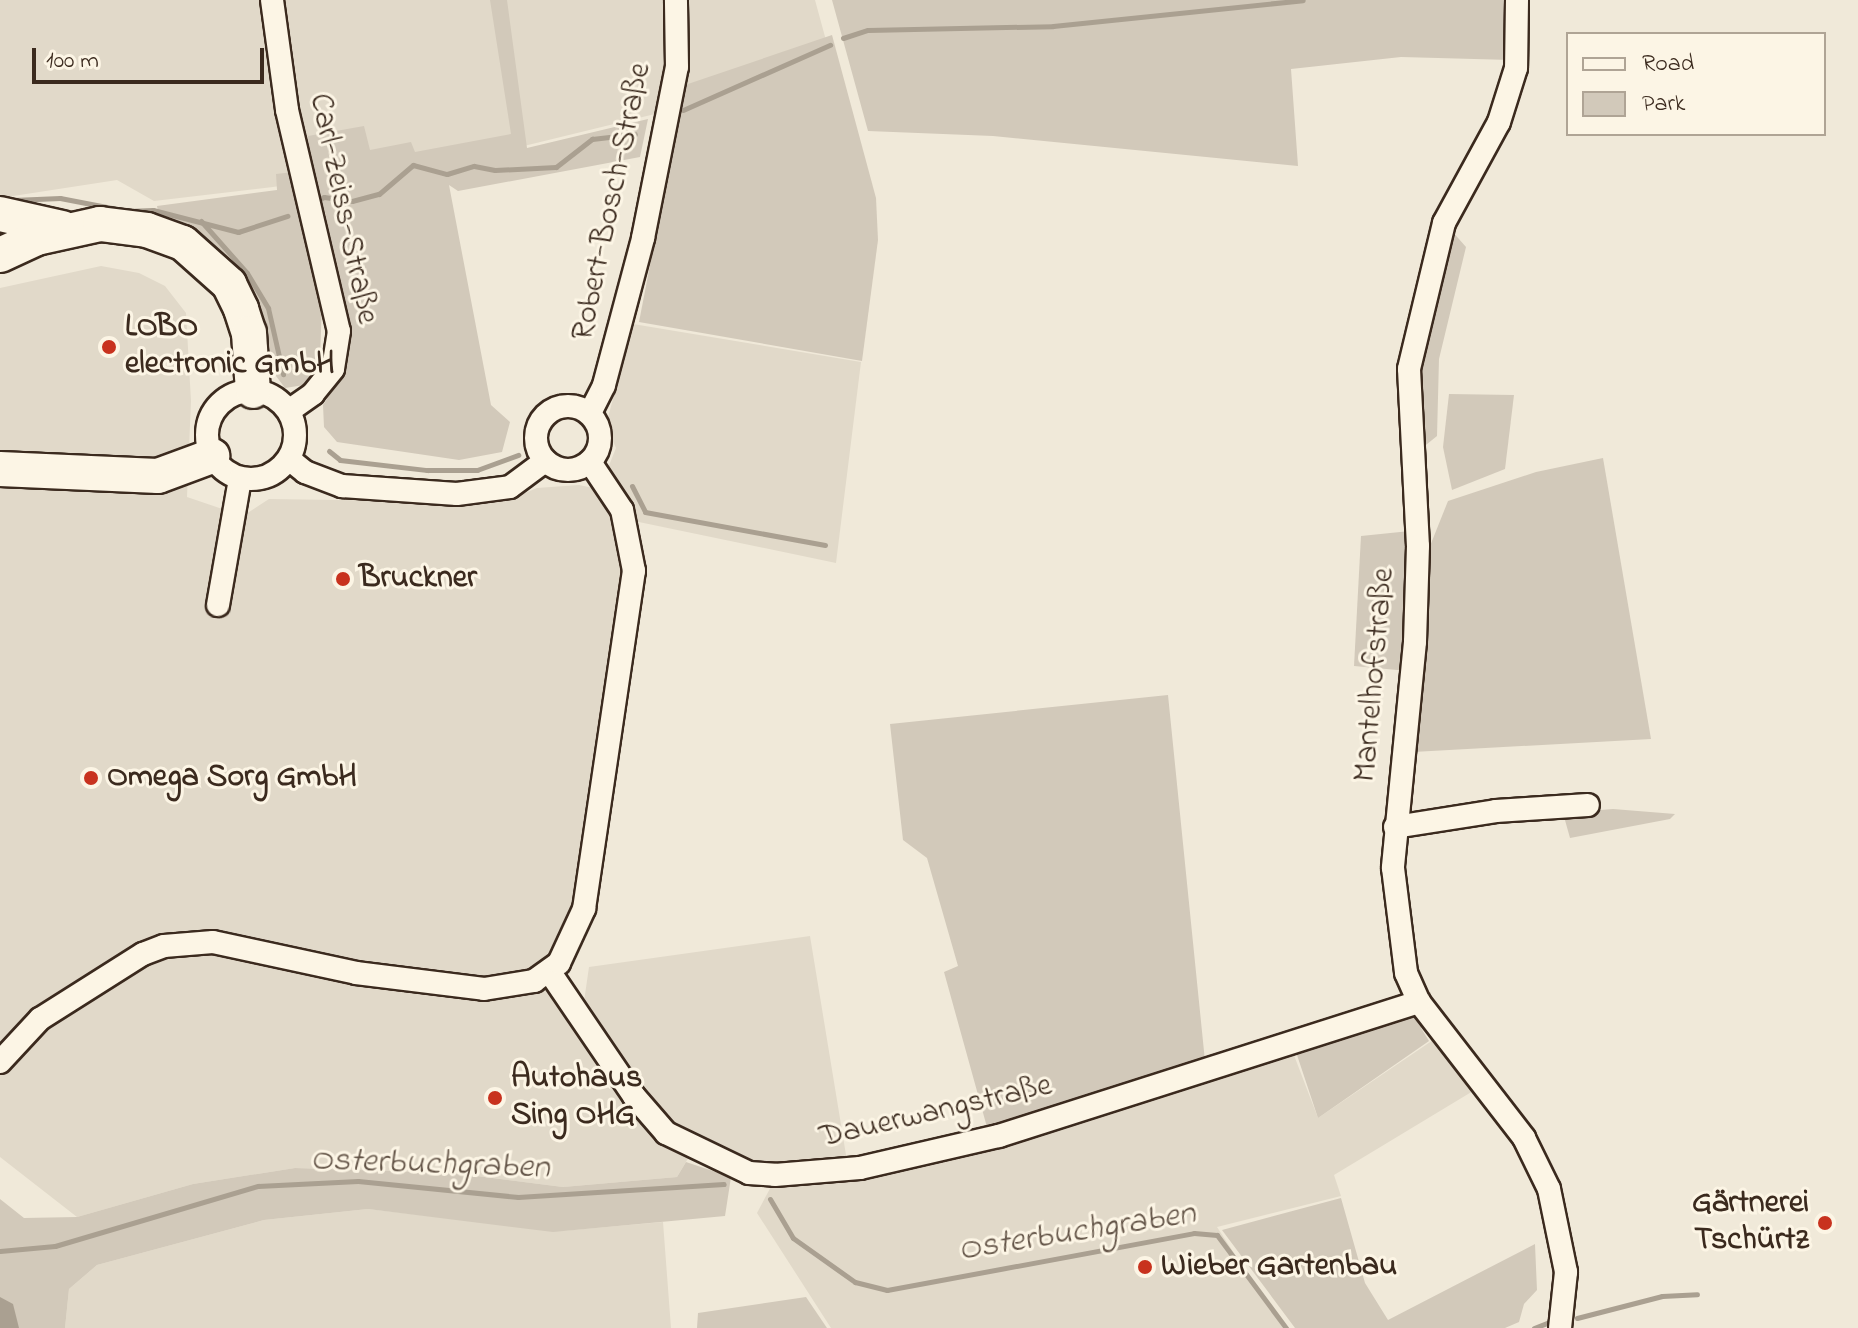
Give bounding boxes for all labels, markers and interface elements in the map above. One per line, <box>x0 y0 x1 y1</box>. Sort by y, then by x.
scale bar <box>36 32 268 82</box>
legend <box>1566 32 1826 136</box>
text: 100 m <box>46 44 99 79</box>
text: Road <box>1642 47 1694 82</box>
street label: Robert-Bosch-Straße <box>565 60 661 344</box>
text: Park <box>1642 87 1685 122</box>
street label: Carl-Zeiss-Straße <box>299 90 385 328</box>
place label: LOBO electronic GmbH <box>125 310 335 385</box>
marker: LOBO electronic GmbH <box>100 338 118 356</box>
place label: Bruckner <box>359 560 477 598</box>
street label: Mantelhofstraße <box>1348 566 1404 784</box>
marker: Bruckner <box>334 570 352 588</box>
place label: Omega Sorg GmbH <box>107 759 357 797</box>
marker: Omega Sorg GmbH <box>82 769 100 787</box>
place label: Autohaus Sing OHG <box>511 1061 642 1136</box>
street label: Dauerwangstraße <box>816 1068 1056 1158</box>
marker: Autohaus Sing OHG <box>486 1089 504 1107</box>
water label: Osterbuchgraben <box>310 1140 550 1190</box>
place label: Gärtnerei Tschürtz <box>1692 1186 1809 1261</box>
water label: Osterbuchgraben <box>956 1194 1198 1272</box>
marker: Gärtnerei Tschürtz <box>1816 1214 1834 1232</box>
place label: Wieber Gartenbau <box>1161 1248 1397 1286</box>
marker: Wieber Gartenbau <box>1136 1258 1154 1276</box>

